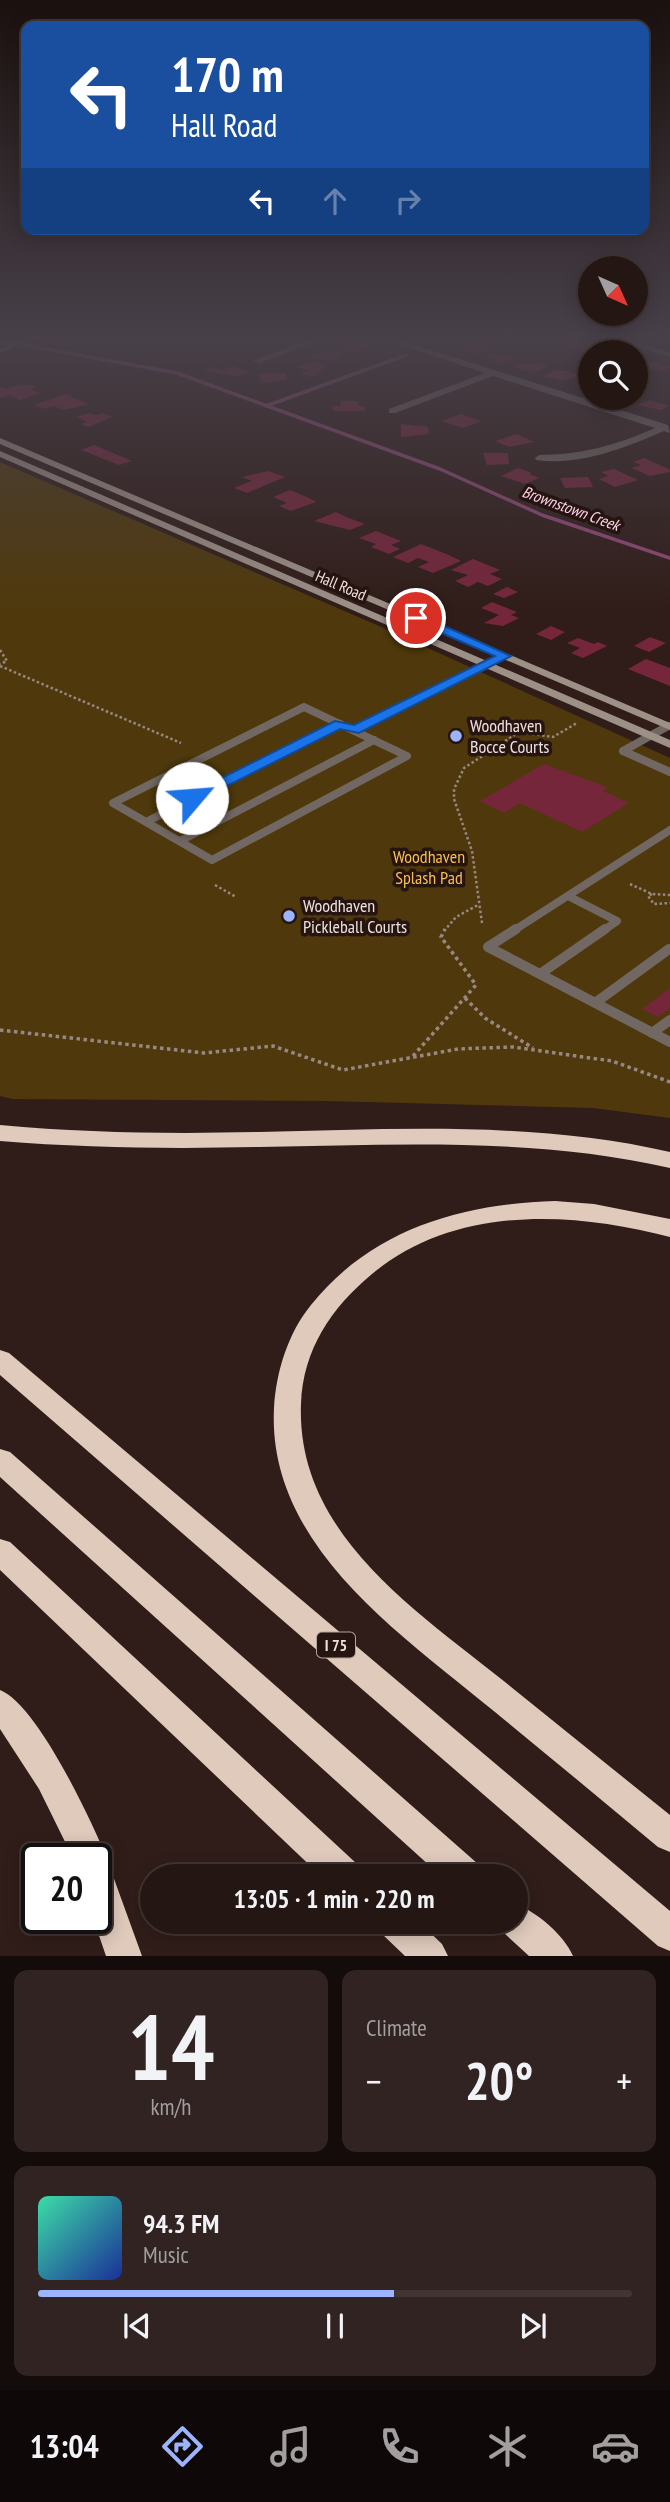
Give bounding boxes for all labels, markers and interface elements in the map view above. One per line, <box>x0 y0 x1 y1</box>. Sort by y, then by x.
text: 170 m <box>171 42 284 106</box>
icon: left <box>56 49 147 140</box>
text: Hall Road <box>171 104 277 146</box>
icon: left <box>243 182 281 220</box>
icon: ahead <box>316 182 354 220</box>
icon: right <box>389 182 427 220</box>
north arrow <box>578 256 648 326</box>
map controls <box>578 256 648 410</box>
button: search <box>578 340 648 410</box>
water label: Brownstown Creek <box>520 481 624 535</box>
street label: Hall Road <box>313 565 369 605</box>
pin <box>386 588 446 648</box>
icon: arrive <box>397 599 435 637</box>
place label: Woodhaven Bocce Courts <box>470 714 549 758</box>
marker: Woodhaven Bocce Courts <box>448 728 464 744</box>
position arrow <box>155 761 229 835</box>
park label: Woodhaven Splash Pad <box>393 845 465 889</box>
place label: Woodhaven Pickleball Courts <box>303 894 407 938</box>
marker: Woodhaven Pickleball Courts <box>281 908 297 924</box>
road number: I 75 <box>317 1632 355 1658</box>
speed limit sign: 20 <box>21 1843 112 1934</box>
text: 13:05 · 1 min · 220 m <box>234 1882 434 1915</box>
text: 14 <box>128 1987 215 2105</box>
text: Climate <box>366 2013 427 2042</box>
text: 20° <box>465 2047 533 2114</box>
text: − <box>366 2056 382 2105</box>
text: + <box>616 2056 632 2105</box>
text: km/h <box>151 2092 191 2121</box>
text: 94.3 FM <box>143 2207 219 2240</box>
text: Music <box>143 2240 189 2269</box>
icon: previous <box>118 2307 156 2345</box>
icon: pause <box>316 2307 354 2345</box>
icon: next <box>514 2307 552 2345</box>
icon: directions <box>158 2422 207 2471</box>
icon: music <box>266 2422 315 2471</box>
icon: phone <box>375 2422 424 2471</box>
icon: climate <box>483 2422 532 2471</box>
icon: car <box>591 2422 640 2471</box>
text: 13:04 <box>30 2425 99 2467</box>

